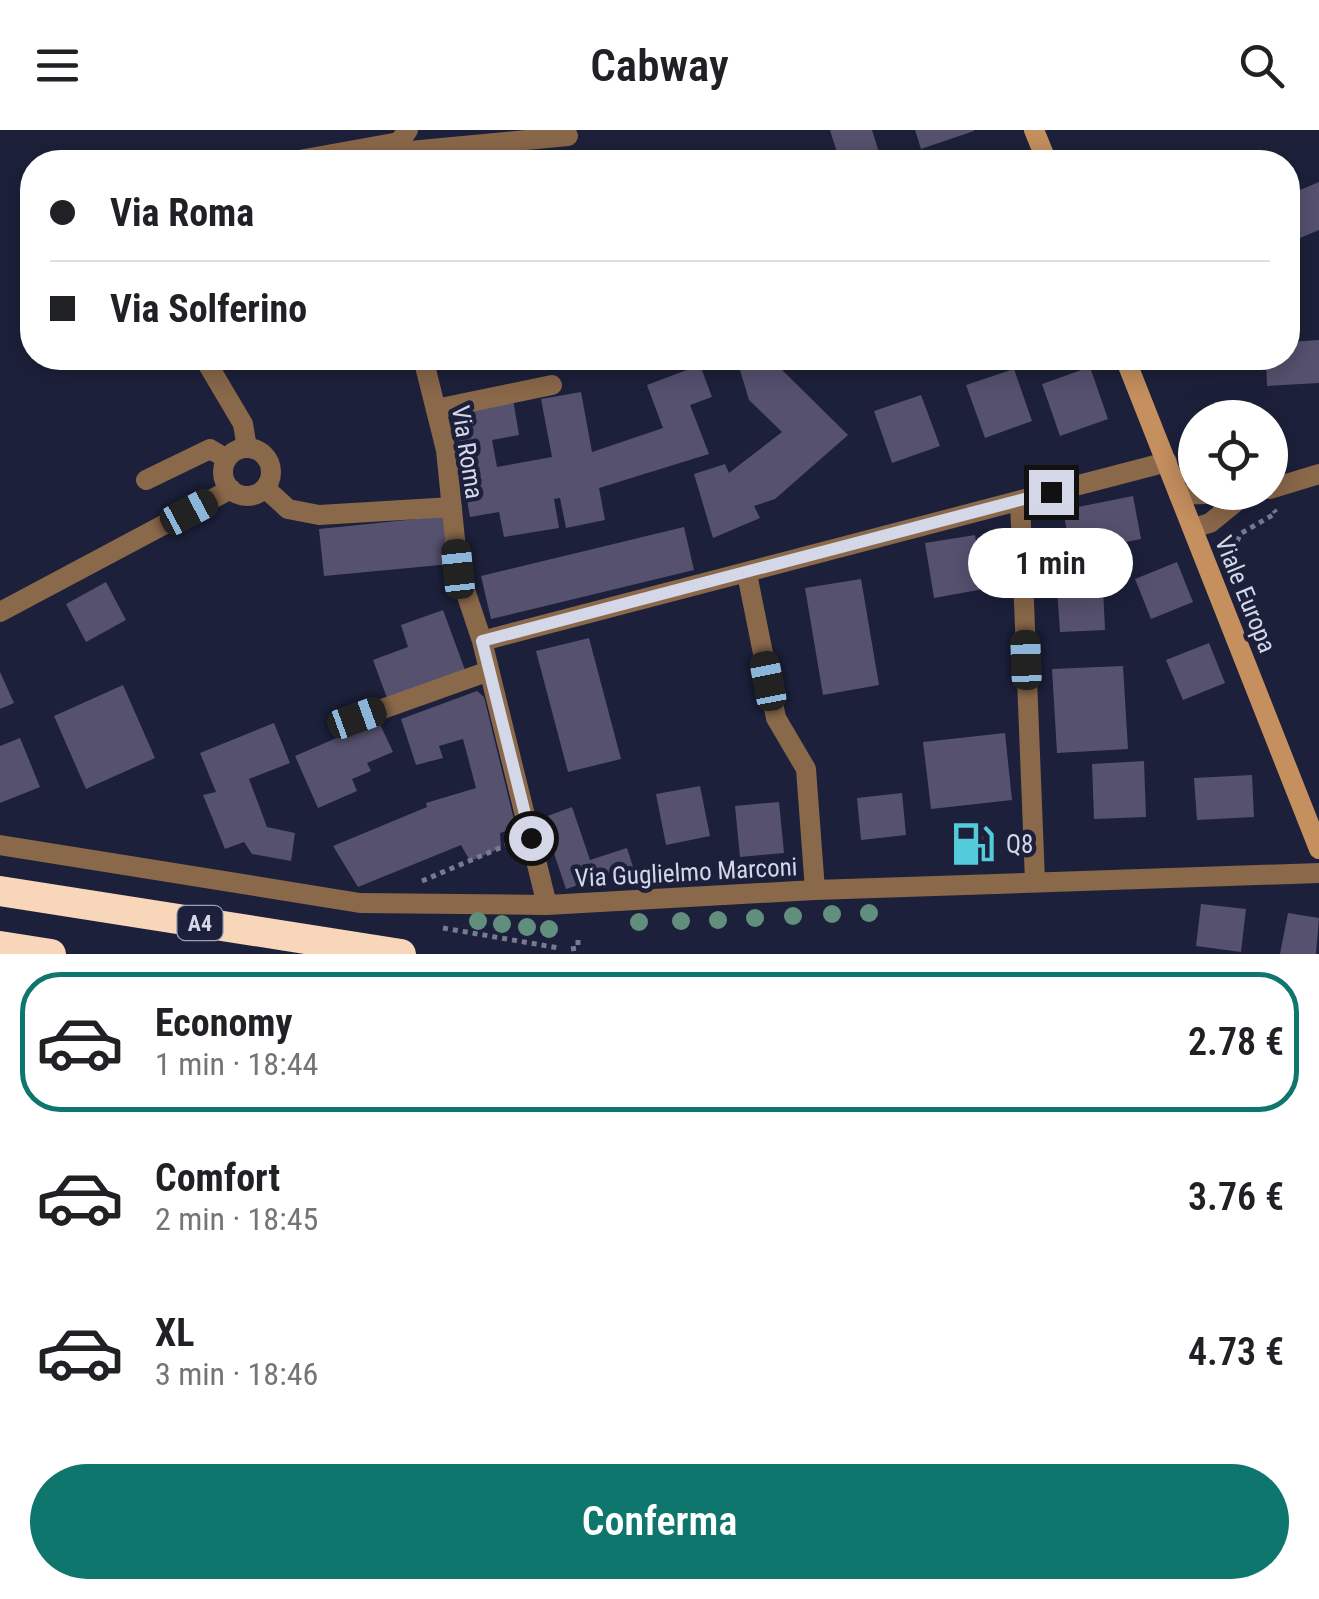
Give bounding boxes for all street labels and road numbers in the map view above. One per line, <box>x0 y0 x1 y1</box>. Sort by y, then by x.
street label: Via Roma <box>446 403 489 501</box>
street label: Viale Europa <box>1209 532 1282 657</box>
street label: Via Guglielmo Marconi <box>574 852 798 893</box>
road number: A4 <box>178 906 222 940</box>

